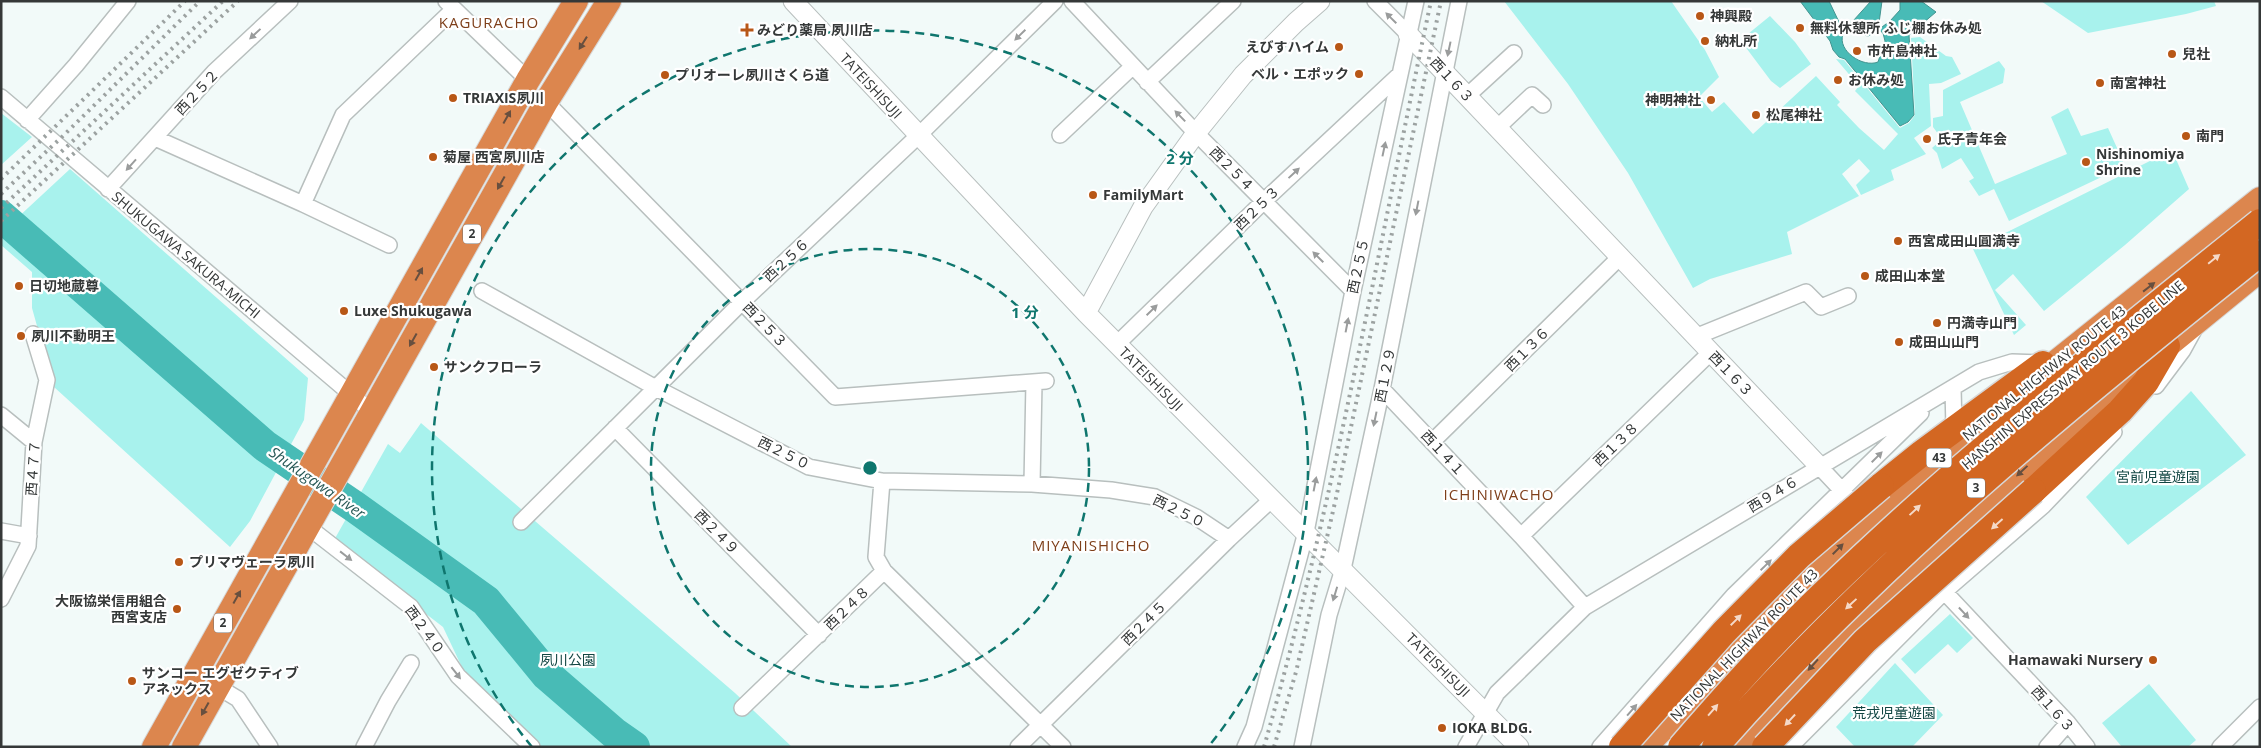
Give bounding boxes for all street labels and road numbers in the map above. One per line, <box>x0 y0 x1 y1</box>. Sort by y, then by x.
street label: TATEISHISUJI <box>836 49 907 123</box>
street label: 西１６３ <box>1426 53 1478 107</box>
street label: 西２５２ <box>171 65 223 119</box>
street label: 西２５４ <box>1206 142 1259 195</box>
street label: 西２５３ <box>1230 181 1283 234</box>
street label: SHUKUGAWA SAKURA-MICHI <box>108 187 265 322</box>
road number: 2 <box>463 224 481 243</box>
street label: 西２５６ <box>759 234 813 286</box>
street label: 西２５５ <box>1342 237 1373 295</box>
street label: HANSHIN EXPRESSWAY ROUTE 3 KOBE LINE <box>1957 276 2188 474</box>
street label: 西２５３ <box>739 298 792 351</box>
street label: NATIONAL HIGHWAY ROUTE 43 <box>1958 301 2129 445</box>
street label: 西１３６ <box>1500 322 1553 375</box>
street label: TATEISHISUJI <box>1115 342 1188 415</box>
street label: 西１２９ <box>1370 346 1399 404</box>
street label: 西１６３ <box>1705 347 1758 400</box>
street label: 西１３８ <box>1589 417 1642 470</box>
street label: 西１４１ <box>1417 426 1469 480</box>
street label: 西２５０ <box>755 432 814 473</box>
street label: 西４７７ <box>21 439 44 497</box>
road number: 43 <box>1926 448 1952 468</box>
street label: 西９４６ <box>1744 471 1802 516</box>
road number: 3 <box>1967 478 1985 498</box>
street label: 西２５０ <box>1150 490 1209 531</box>
street label: 西２４９ <box>691 505 744 558</box>
street label: NATIONAL HIGHWAY ROUTE 43 <box>1666 564 1822 725</box>
street label: 西２４８ <box>820 581 873 634</box>
street label: 西２４５ <box>1117 596 1170 649</box>
street label: 西２４０ <box>401 601 450 658</box>
road number: 2 <box>214 614 232 632</box>
street label: TATEISHISUJI <box>1402 628 1475 701</box>
street label: 西１６３ <box>2028 682 2079 736</box>

